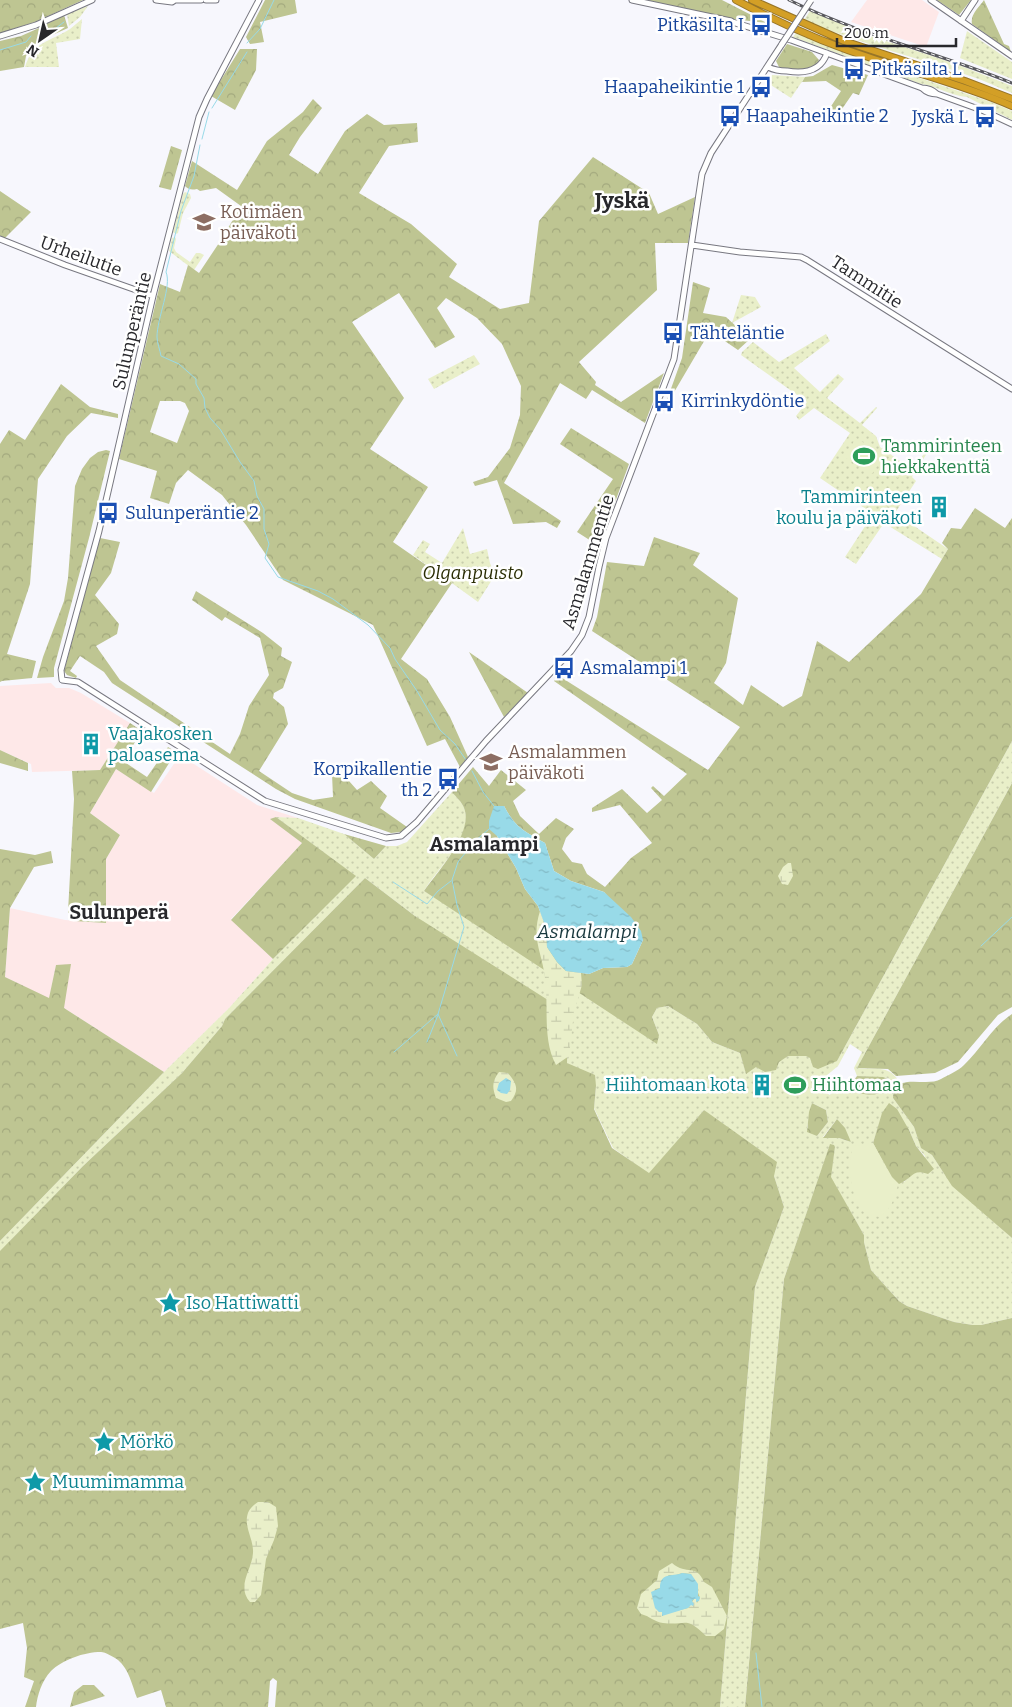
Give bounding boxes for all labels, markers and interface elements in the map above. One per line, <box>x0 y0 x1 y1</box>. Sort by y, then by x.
bus stop icon: Pitkäsilta I <box>748 12 774 38</box>
place label: Pitkäsilta I <box>657 14 744 36</box>
north arrow <box>15 15 65 65</box>
scale bar <box>837 15 956 47</box>
text: 200 m <box>844 24 889 42</box>
text: N <box>24 40 42 60</box>
bus stop icon: Pitkäsilta L <box>841 56 867 82</box>
place label: Pitkäsilta L <box>871 58 962 80</box>
bus stop icon: Haapaheikintie 1 <box>748 74 774 100</box>
place label: Haapaheikintie 1 <box>604 76 745 98</box>
bus stop icon: Haapaheikintie 2 <box>717 103 743 129</box>
bus stop icon: Jyskä L <box>972 104 998 130</box>
place label: Haapaheikintie 2 <box>746 105 888 127</box>
place label: Jyskä L <box>911 106 968 128</box>
district label: Jyskä <box>594 187 650 214</box>
place label: Kotimäen päiväkoti <box>220 201 303 244</box>
school or university icon: Kotimäen päiväkoti <box>191 209 217 235</box>
street label: Urheilutie <box>37 231 125 281</box>
street label: Tammitie <box>827 251 907 313</box>
street label: Sulunperäntie <box>108 270 156 392</box>
bus stop icon: Tähteläntie <box>660 320 686 346</box>
place label: Tähteläntie <box>690 322 785 344</box>
bus stop icon: Kirrinkydöntie <box>651 388 677 414</box>
place label: Kirrinkydöntie <box>681 390 804 412</box>
place label: Tammirinteen hiekkakenttä <box>881 435 1003 478</box>
sports icon: Tammirinteen hiekkakenttä <box>851 443 877 469</box>
place label: Tammirinteen koulu ja päiväkoti <box>776 486 923 529</box>
street label: Asmalammentie <box>557 492 619 632</box>
building icon: Tammirinteen koulu ja päiväkoti <box>926 494 952 520</box>
bus stop icon: Sulunperäntie 2 <box>95 500 121 526</box>
place label: Sulunperäntie 2 <box>125 502 259 524</box>
park label: Olganpuisto <box>423 562 523 584</box>
bus stop icon: Asmalampi 1 <box>551 655 577 681</box>
place label: Asmalampi 1 <box>580 657 688 679</box>
place label: Vaajakosken paloasema <box>108 723 213 766</box>
building icon: Vaajakosken paloasema <box>78 731 104 757</box>
place label: Asmalammen päiväkoti <box>508 741 627 784</box>
school or university icon: Asmalammen päiväkoti <box>478 749 504 775</box>
place label: Korpikallentie th 2 <box>313 758 432 801</box>
bus stop icon: Korpikallentie th 2 <box>435 766 461 792</box>
district label: Asmalampi <box>429 832 539 856</box>
district label: Sulunperä <box>69 900 169 924</box>
water label: Asmalampi <box>536 920 637 943</box>
building icon: Hiihtomaan kota <box>749 1072 775 1098</box>
sports icon: Hiihtomaa <box>782 1072 808 1098</box>
place label: Hiihtomaan kota <box>605 1074 746 1096</box>
place label: Hiihtomaa <box>812 1074 902 1096</box>
place icon: Iso Hattiwatti <box>157 1290 183 1316</box>
place label: Iso Hattiwatti <box>186 1292 299 1314</box>
place icon: Mörkö <box>91 1429 117 1455</box>
place label: Mörkö <box>120 1431 174 1453</box>
place icon: Muumimamma <box>22 1469 48 1495</box>
place label: Muumimamma <box>52 1471 184 1493</box>

